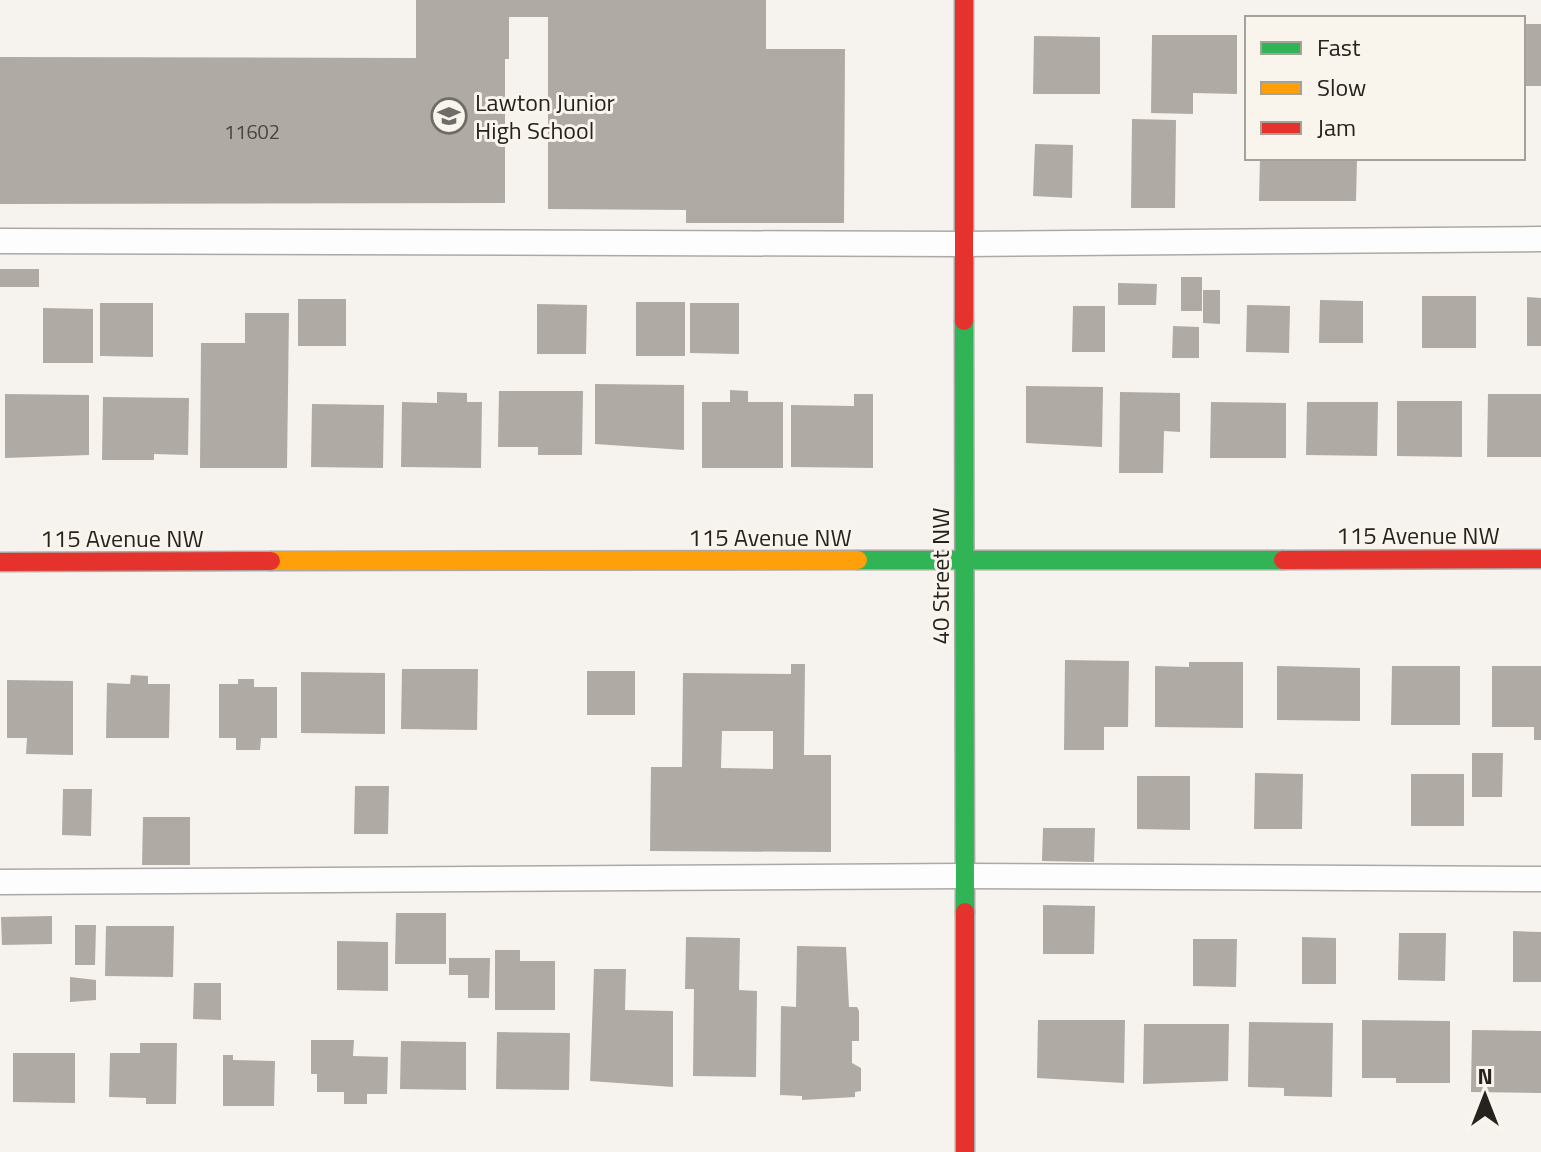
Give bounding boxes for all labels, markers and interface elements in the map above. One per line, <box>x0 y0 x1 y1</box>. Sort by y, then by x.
legend <box>1245 16 1525 160</box>
text: Fast <box>1317 29 1361 65</box>
text: Slow <box>1317 69 1366 105</box>
place label: Lawton Junior High School <box>475 84 615 148</box>
school or university icon: Lawton Junior High School <box>430 97 468 135</box>
text: Jam <box>1317 109 1356 145</box>
house number: 11602 <box>224 116 280 147</box>
street label: 40 Street NW <box>922 508 958 644</box>
street label: 115 Avenue NW <box>1336 517 1500 553</box>
street label: 115 Avenue NW <box>688 519 852 555</box>
street label: 115 Avenue NW <box>40 520 204 556</box>
north arrow <box>1445 1056 1525 1136</box>
text: N <box>1477 1059 1493 1093</box>

